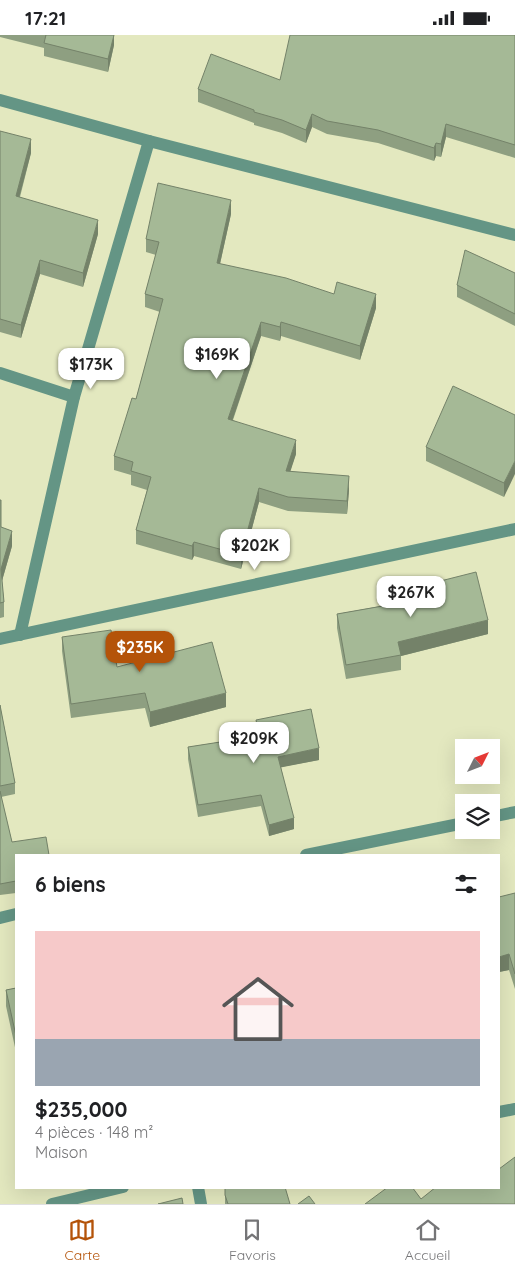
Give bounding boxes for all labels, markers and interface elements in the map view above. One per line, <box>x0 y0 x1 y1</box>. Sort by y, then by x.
text: 17:21 <box>25 6 66 30</box>
pin: $169K <box>182 337 252 380</box>
text: $169K <box>195 344 239 364</box>
pin: $173K <box>56 347 126 390</box>
text: $173K <box>69 354 113 374</box>
pin: $202K <box>220 529 290 571</box>
text: $202K <box>231 535 279 555</box>
pin: $267K <box>376 575 446 618</box>
text: $267K <box>388 582 434 602</box>
pin: $235K <box>105 631 175 673</box>
text: $235K <box>117 637 163 657</box>
pin: $209K <box>219 721 289 764</box>
text: $209K <box>230 728 278 748</box>
north arrow <box>455 739 500 784</box>
map controls <box>455 739 500 839</box>
button: layers <box>455 794 500 839</box>
icon: filters <box>452 870 480 898</box>
text: 6 biens <box>35 871 106 897</box>
icon: home <box>213 964 303 1054</box>
text: $235,000 <box>35 1096 127 1122</box>
text: 4 pièces · 148 m² <box>35 1122 153 1142</box>
text: Maison <box>35 1142 88 1162</box>
tab: Carte <box>65 1216 100 1264</box>
tab: Favoris <box>229 1216 276 1264</box>
tab: Accueil <box>405 1216 450 1264</box>

